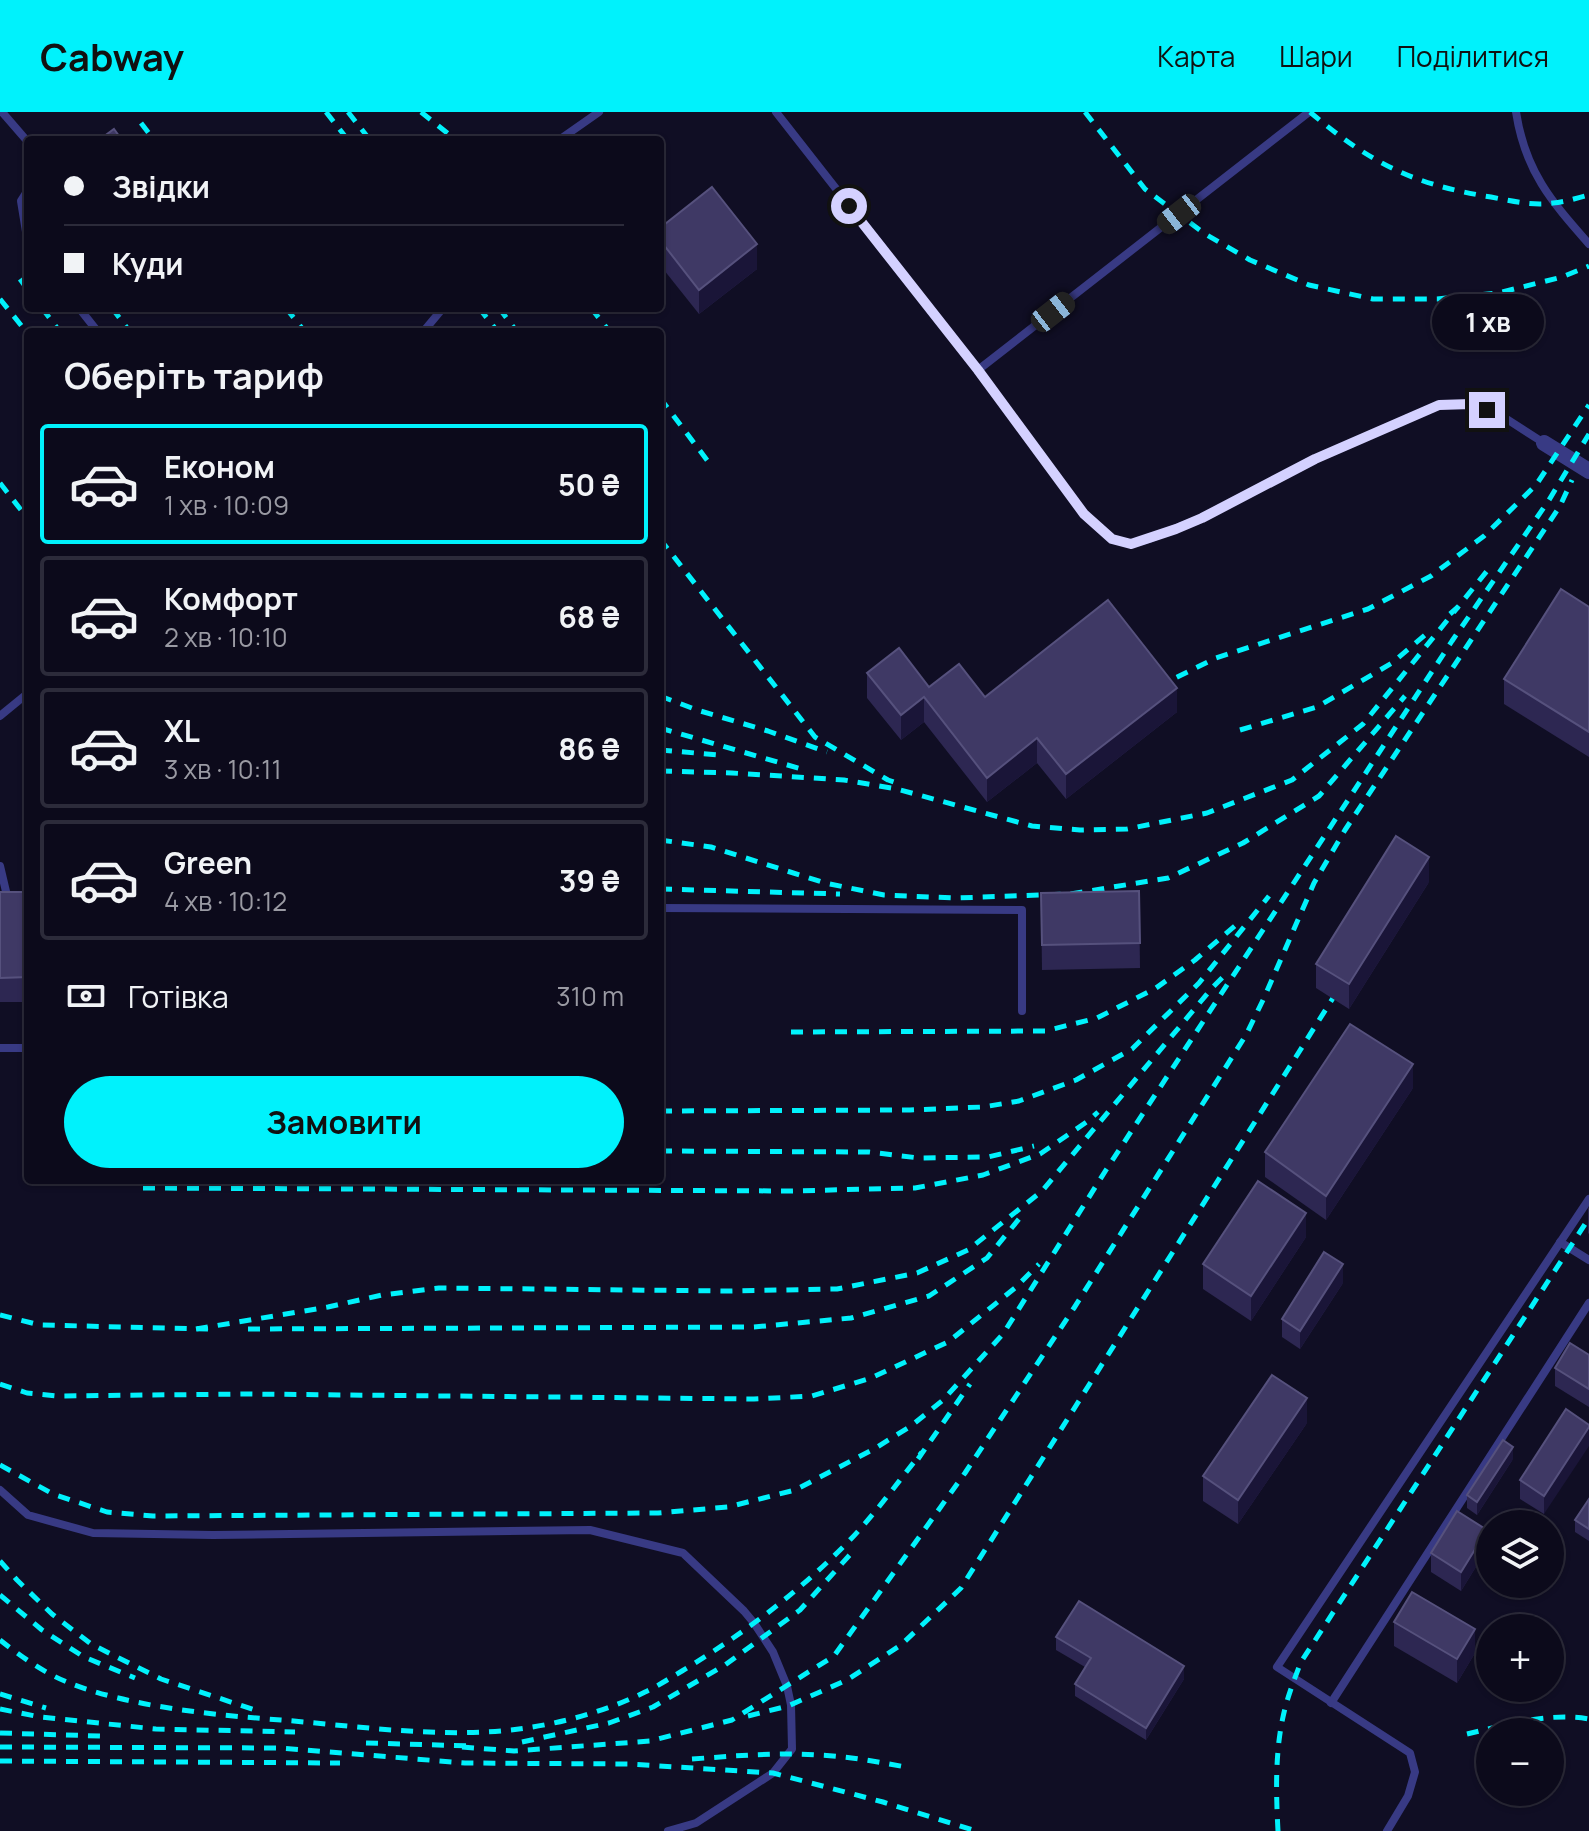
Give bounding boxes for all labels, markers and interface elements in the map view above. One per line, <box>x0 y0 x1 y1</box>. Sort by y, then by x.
text: Cabway <box>40 30 184 82</box>
text: Карта <box>1157 37 1235 75</box>
text: Шари <box>1279 37 1353 75</box>
text: Поділитися <box>1397 37 1549 75</box>
text: Звідки <box>112 166 210 207</box>
route start <box>831 188 867 224</box>
car <box>1153 190 1205 238</box>
text: Куди <box>112 243 184 284</box>
car <box>1027 288 1079 336</box>
callout: 1 хв <box>1431 294 1543 350</box>
text: 1 хв <box>1465 304 1511 340</box>
text: Оберіть тариф <box>64 351 324 400</box>
route end <box>1469 392 1505 428</box>
text: Економ <box>164 446 275 487</box>
icon: car <box>68 448 140 520</box>
text: 50 ₴ <box>558 464 620 505</box>
text: 1 хв · 10:09 <box>164 487 289 523</box>
text: Комфорт <box>164 578 298 619</box>
icon: car <box>68 580 140 652</box>
text: 68 ₴ <box>558 596 620 637</box>
text: 2 хв · 10:10 <box>164 619 288 655</box>
text: XL <box>164 710 200 751</box>
icon: car <box>68 712 140 784</box>
text: 86 ₴ <box>558 728 620 769</box>
text: 3 хв · 10:11 <box>164 751 282 787</box>
text: Green <box>164 842 252 883</box>
icon: car <box>68 844 140 916</box>
text: 39 ₴ <box>559 860 620 901</box>
text: 4 хв · 10:12 <box>164 883 287 919</box>
icon: cash <box>64 974 108 1018</box>
text: Готівка <box>128 976 229 1017</box>
text: 310 m <box>556 978 624 1014</box>
button: Замовити <box>64 1076 624 1168</box>
map controls <box>1476 1510 1564 1806</box>
button: layers <box>1476 1510 1564 1598</box>
button: + <box>1476 1614 1564 1702</box>
button: − <box>1476 1718 1564 1806</box>

